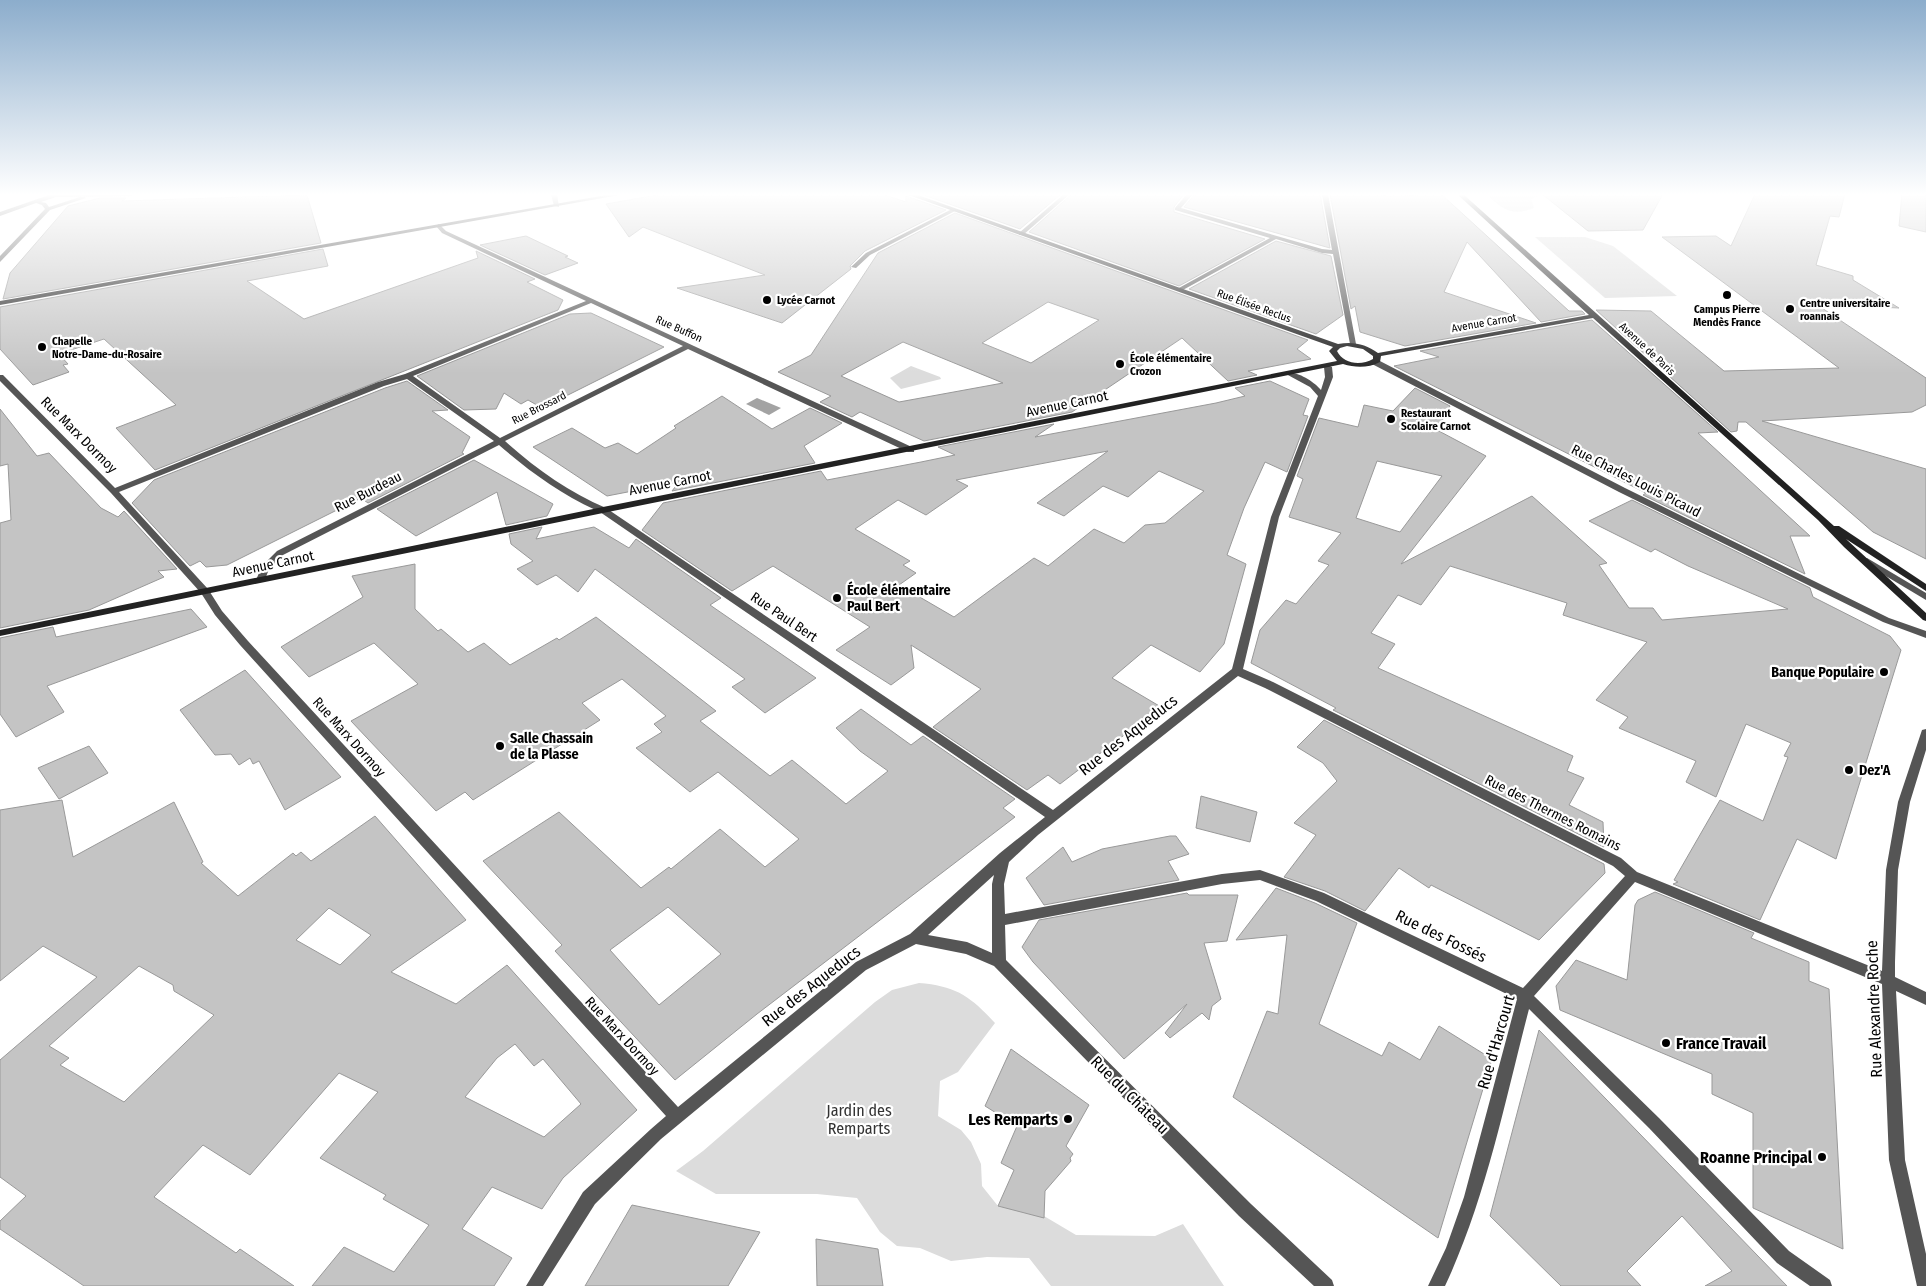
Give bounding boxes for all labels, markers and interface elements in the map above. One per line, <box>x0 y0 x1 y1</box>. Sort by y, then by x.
street label: Rue Élisée Reclus <box>1215 286 1293 326</box>
marker: Campus Pierre Mendès France <box>1721 289 1733 301</box>
marker: Lycée Carnot <box>761 294 773 306</box>
place label: Lycée Carnot <box>777 294 835 307</box>
place label: Centre universitaire roannais <box>1800 297 1891 323</box>
place label: Campus Pierre Mendès France <box>1693 303 1761 329</box>
marker: Centre universitaire roannais <box>1784 303 1796 315</box>
street label: Avenue Carnot <box>1451 311 1518 335</box>
street label: Rue Buffon <box>654 313 704 345</box>
street label: Avenue de Paris <box>1616 320 1678 378</box>
place label: Chapelle Notre-Dame-du-Rosaire <box>52 335 162 361</box>
marker: Chapelle Notre-Dame-du-Rosaire <box>36 341 48 353</box>
place label: École élémentaire Crozon <box>1130 351 1212 378</box>
marker: École élémentaire Crozon <box>1114 358 1126 370</box>
street label: Avenue Carnot <box>1024 387 1110 421</box>
street label: Rue Brossard <box>510 389 568 427</box>
street label: Rue Marx Dormoy <box>37 393 121 477</box>
place label: Restaurant Scolaire Carnot <box>1401 407 1471 433</box>
marker: Restaurant Scolaire Carnot <box>1385 413 1397 425</box>
street label: Rue Charles Louis Picaud <box>1569 441 1703 521</box>
street label: Avenue Carnot <box>627 467 713 499</box>
street label: Rue Burdeau <box>332 468 404 516</box>
street label: Avenue Carnot <box>230 547 316 581</box>
place label: École élémentaire Paul Bert <box>847 581 951 615</box>
street label: Rue Paul Bert <box>747 588 821 646</box>
marker: École élémentaire Paul Bert <box>831 592 843 604</box>
place label: Banque Populaire <box>1771 664 1874 681</box>
marker: Banque Populaire <box>1878 666 1890 678</box>
street label: Rue des Aqueducs <box>1075 691 1181 779</box>
street label: Rue Marx Dormoy <box>309 694 390 781</box>
place label: Salle Chassain de la Plasse <box>510 730 593 763</box>
marker: Salle Chassain de la Plasse <box>494 740 506 752</box>
place label: Dez'A <box>1859 762 1891 779</box>
marker: Dez'A <box>1843 764 1855 776</box>
street label: Rue des Thermes Romains <box>1482 771 1624 855</box>
street label: Rue des Fossés <box>1392 906 1490 966</box>
street label: Rue Alexandre Roche <box>1862 940 1886 1078</box>
street label: Rue des Aqueducs <box>758 942 864 1030</box>
street label: Rue d'Harcourt <box>1473 992 1519 1091</box>
street label: Rue Marx Dormoy <box>581 993 663 1079</box>
place label: France Travail <box>1676 1034 1767 1053</box>
marker: France Travail <box>1660 1037 1672 1049</box>
street label: Rue du Château <box>1087 1052 1173 1138</box>
park label: Jardin des Remparts <box>826 1101 892 1138</box>
place label: Les Remparts <box>968 1110 1058 1129</box>
marker: Les Remparts <box>1062 1113 1074 1125</box>
place label: Roanne Principal <box>1700 1148 1813 1167</box>
marker: Roanne Principal <box>1816 1151 1828 1163</box>

